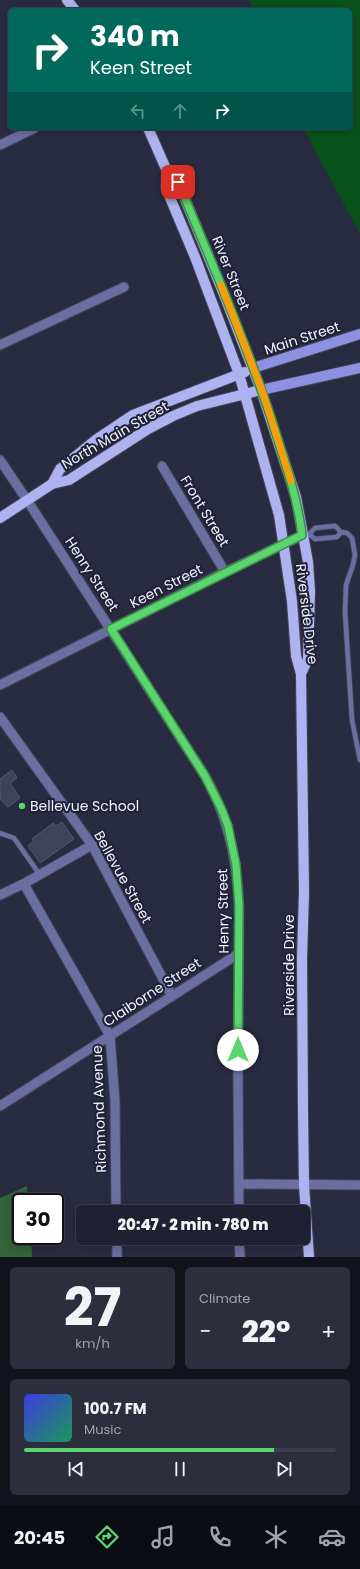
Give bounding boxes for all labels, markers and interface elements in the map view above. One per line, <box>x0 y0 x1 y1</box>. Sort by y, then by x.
text: 340 m <box>90 17 180 56</box>
icon: right <box>24 24 76 76</box>
text: Keen Street <box>90 55 192 80</box>
icon: left <box>127 100 149 122</box>
icon: ahead <box>169 100 191 122</box>
icon: right <box>211 100 233 122</box>
pin <box>161 165 195 199</box>
icon: arrive <box>167 171 189 193</box>
street label: River Street <box>207 233 255 313</box>
street label: Main Street <box>262 316 342 360</box>
street label: North Main Street <box>58 396 172 474</box>
street label: Front Street <box>176 472 234 550</box>
street label: Henry Street <box>60 533 124 615</box>
street label: Keen Street <box>126 559 206 613</box>
street label: Riverside Drive <box>291 562 323 666</box>
place label: Bellevue School <box>30 796 139 816</box>
marker: Bellevue School <box>17 801 27 811</box>
street label: Bellevue Street <box>89 827 157 927</box>
street label: Henry Street <box>212 868 234 954</box>
street label: Riverside Drive <box>279 914 299 1016</box>
street label: Claiborne Street <box>99 953 205 1031</box>
position arrow <box>217 1029 259 1071</box>
street label: Richmond Avenue <box>87 1045 111 1173</box>
speed limit sign: 30 <box>12 1193 64 1245</box>
text: 20:47 · 2 min · 780 m <box>118 1214 269 1235</box>
text: 27 <box>64 1271 121 1344</box>
text: Climate <box>199 1289 250 1308</box>
text: 22° <box>242 1310 290 1353</box>
text: − <box>199 1316 211 1347</box>
text: + <box>321 1316 336 1347</box>
text: km/h <box>75 1334 110 1353</box>
text: 100.7 FM <box>84 1398 147 1419</box>
text: Music <box>84 1420 121 1439</box>
icon: previous <box>65 1458 87 1480</box>
icon: pause <box>169 1458 191 1480</box>
icon: next <box>273 1458 295 1480</box>
icon: directions <box>93 1523 121 1551</box>
icon: music <box>149 1523 177 1551</box>
icon: phone <box>206 1523 234 1551</box>
icon: climate <box>262 1523 290 1551</box>
icon: car <box>318 1523 346 1551</box>
text: 20:45 <box>14 1525 65 1550</box>

